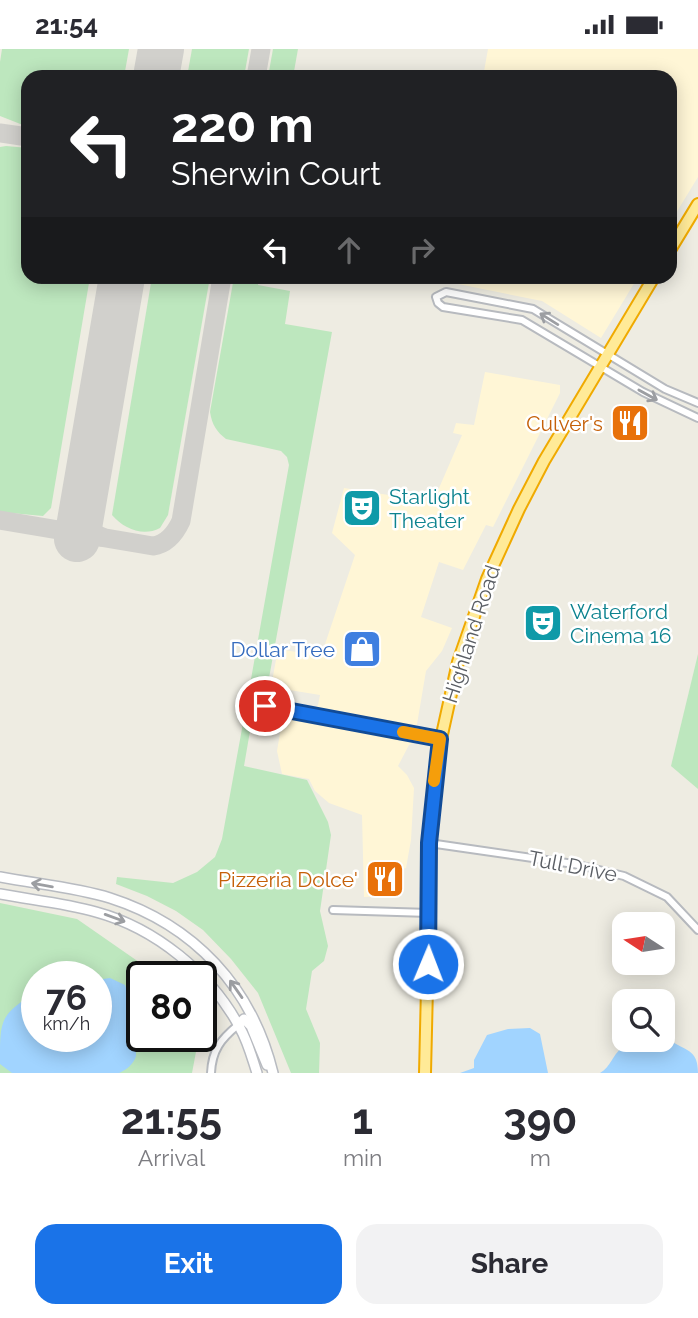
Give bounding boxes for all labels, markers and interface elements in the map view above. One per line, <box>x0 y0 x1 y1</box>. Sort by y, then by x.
text: 21:54 <box>35 10 98 40</box>
text: 220 m <box>171 96 314 153</box>
icon: left <box>56 98 147 189</box>
text: Sherwin Court <box>171 155 381 192</box>
icon: left <box>257 231 295 269</box>
icon: ahead <box>330 231 368 269</box>
icon: right <box>403 231 441 269</box>
one-way arrow <box>540 312 560 326</box>
one-way arrow <box>637 389 658 402</box>
restaurant icon: Culver's <box>609 402 651 444</box>
place label: Culver's <box>526 411 603 436</box>
place label: Starlight Theater <box>389 484 470 533</box>
theatre icon: Starlight Theater <box>341 487 383 529</box>
street label: Highland Road <box>437 562 505 706</box>
place label: Waterford Cinema 16 <box>570 599 671 648</box>
theatre icon: Waterford Cinema 16 <box>522 602 564 644</box>
shop icon: Dollar Tree <box>341 628 383 670</box>
place label: Dollar Tree <box>230 637 335 662</box>
pin <box>235 676 295 736</box>
icon: arrive <box>246 687 284 725</box>
street label: Tull Drive <box>527 845 619 887</box>
restaurant icon: Pizzeria Dolce' <box>364 858 406 900</box>
place label: Pizzeria Dolce' <box>218 867 358 892</box>
one-way arrow <box>31 877 54 891</box>
north arrow <box>612 912 676 975</box>
map controls <box>612 912 675 1052</box>
one-way arrow <box>103 913 125 926</box>
position arrow <box>391 927 465 1001</box>
speed limit sign: 80 <box>126 961 217 1052</box>
text: 76 <box>46 977 87 1018</box>
one-way arrow <box>229 980 243 999</box>
button: search <box>612 989 675 1052</box>
text: km/h <box>43 1013 90 1034</box>
text: 21:55 <box>121 1095 222 1144</box>
text: 1 <box>352 1095 373 1144</box>
text: 390 <box>503 1095 577 1144</box>
text: Arrival <box>138 1144 205 1171</box>
text: min <box>343 1144 382 1171</box>
text: m <box>530 1144 551 1171</box>
button: Exit <box>35 1224 342 1304</box>
button: Share <box>356 1224 663 1304</box>

